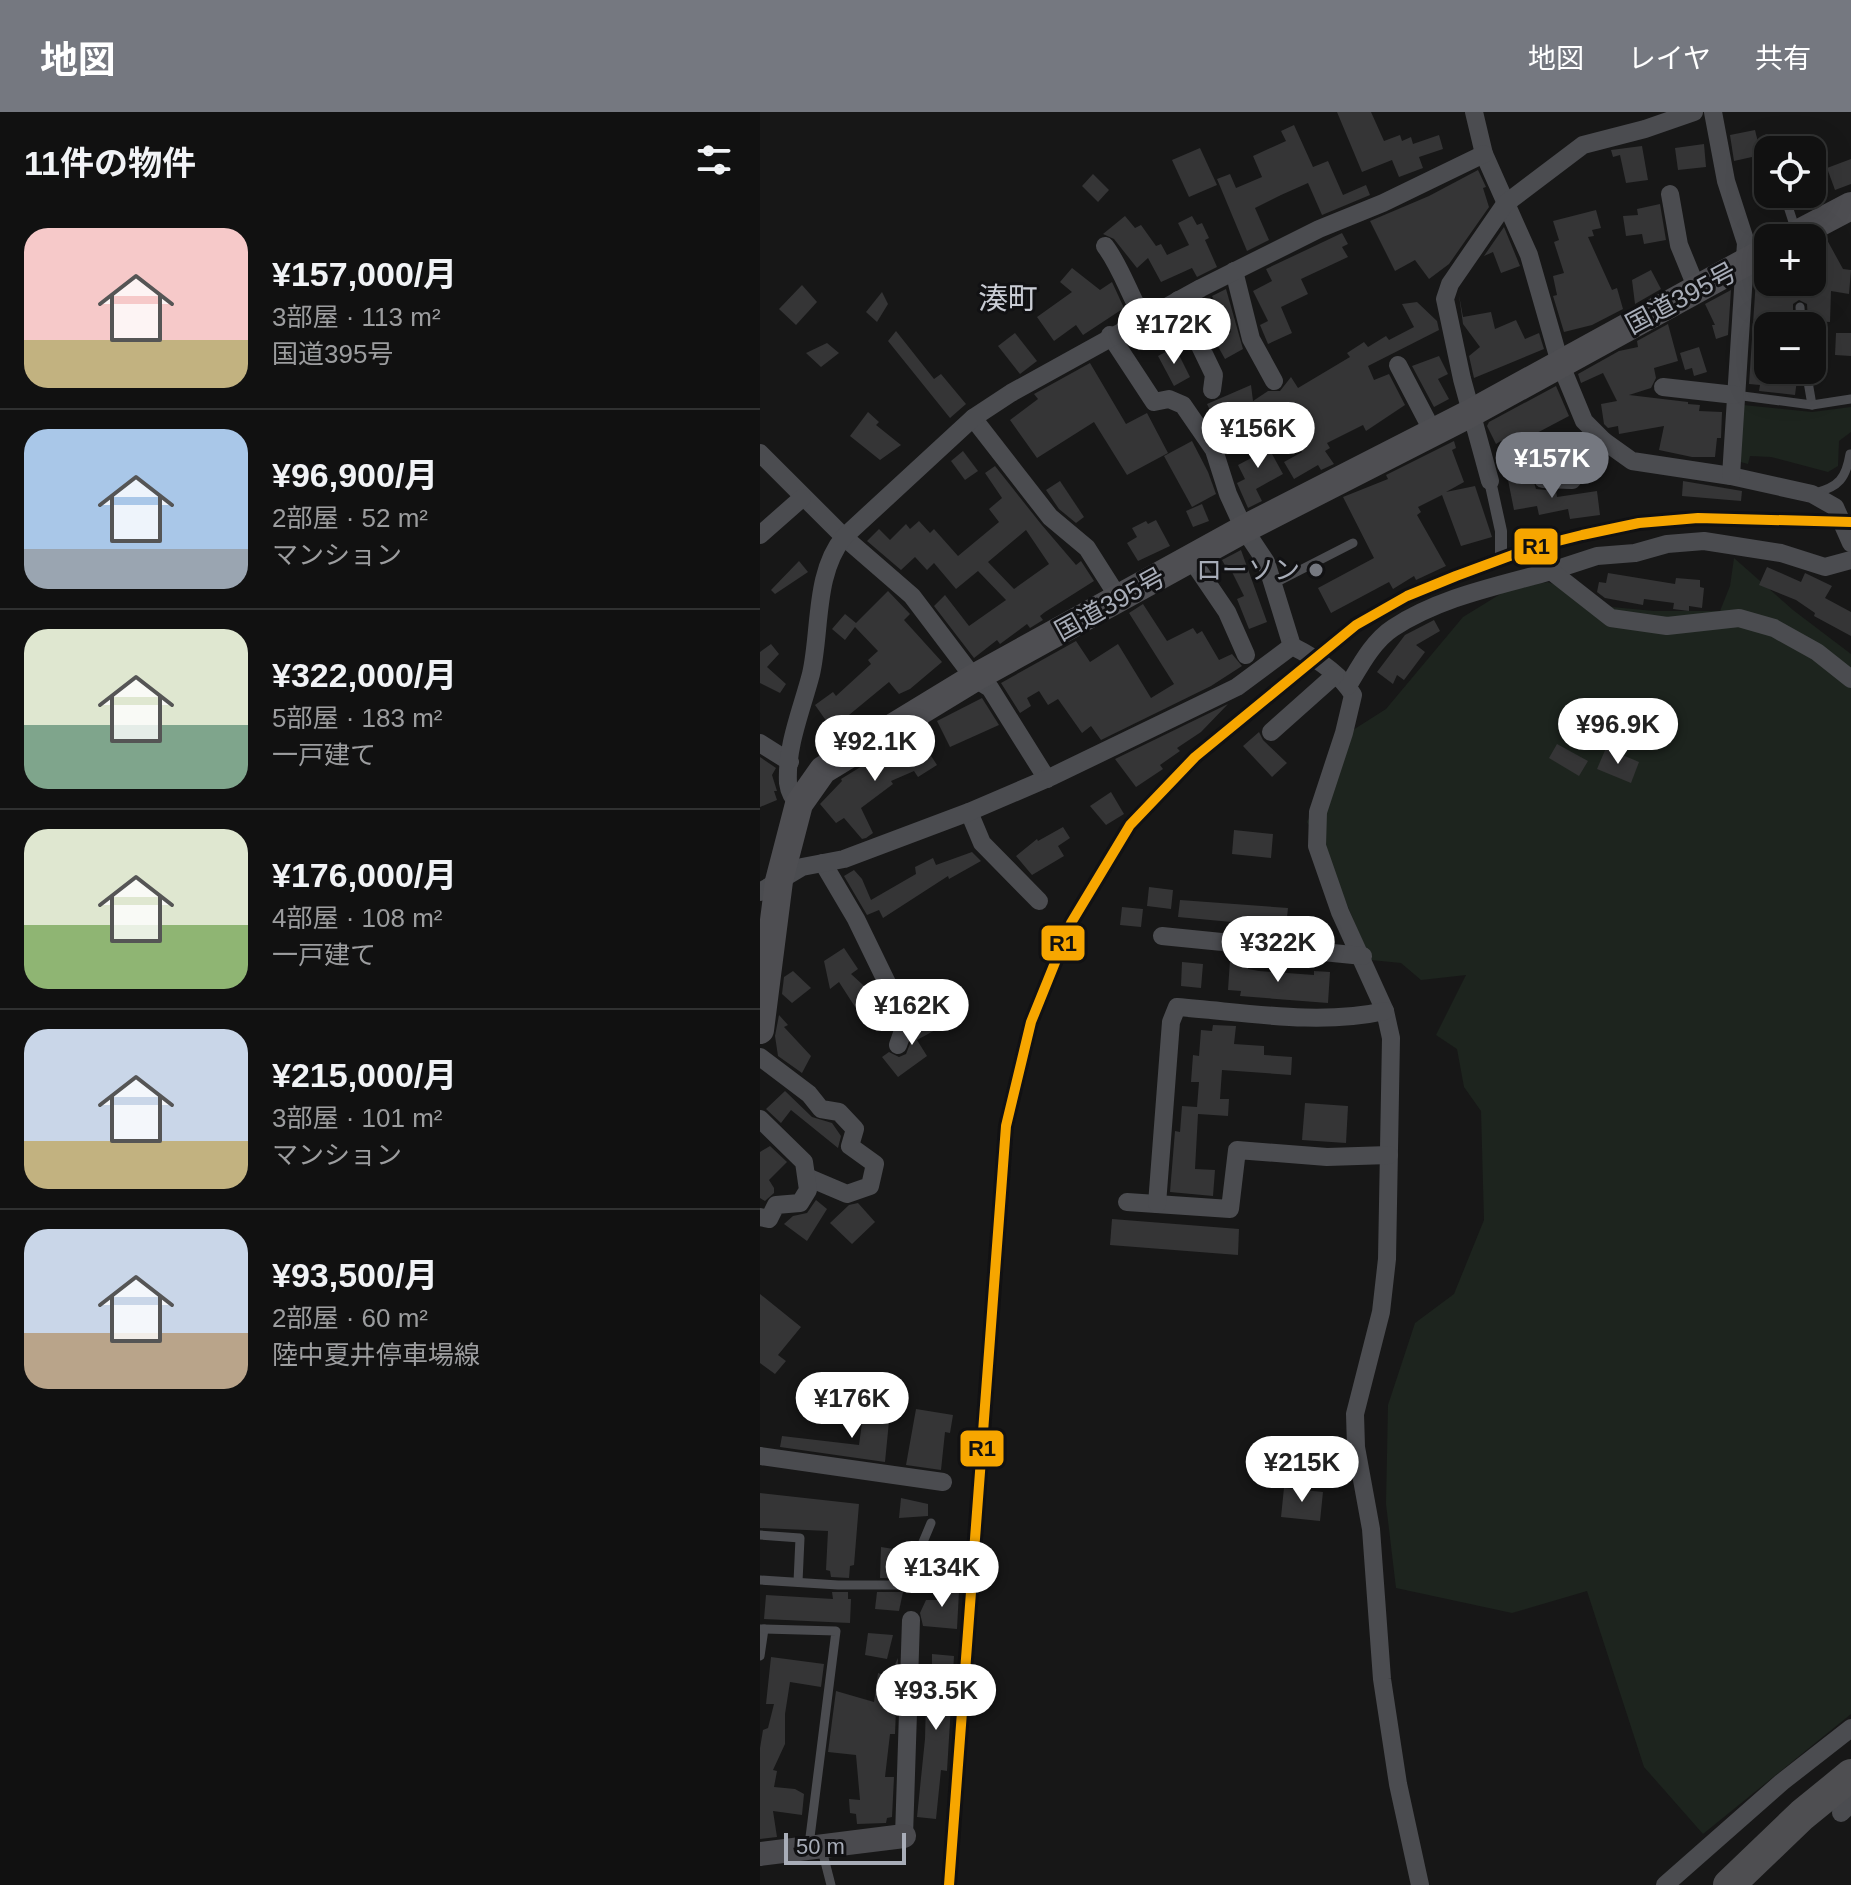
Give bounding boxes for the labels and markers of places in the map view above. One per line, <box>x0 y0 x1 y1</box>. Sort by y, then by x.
pin: ¥172K <box>1118 298 1230 366</box>
pin: ¥156K <box>1202 402 1314 470</box>
pin: ¥157K <box>1496 432 1608 500</box>
place label: ローソン <box>1196 555 1300 585</box>
marker: ローソン <box>1307 561 1325 579</box>
pin: ¥96.9K <box>1553 698 1683 766</box>
pin: ¥92.1K <box>810 715 940 783</box>
pin: ¥322K <box>1222 916 1334 984</box>
pin: ¥162K <box>856 979 968 1047</box>
pin: ¥176K <box>796 1372 908 1440</box>
pin: ¥215K <box>1246 1436 1358 1504</box>
pin: ¥134K <box>886 1541 998 1609</box>
pin: ¥93.5K <box>871 1664 1001 1732</box>

